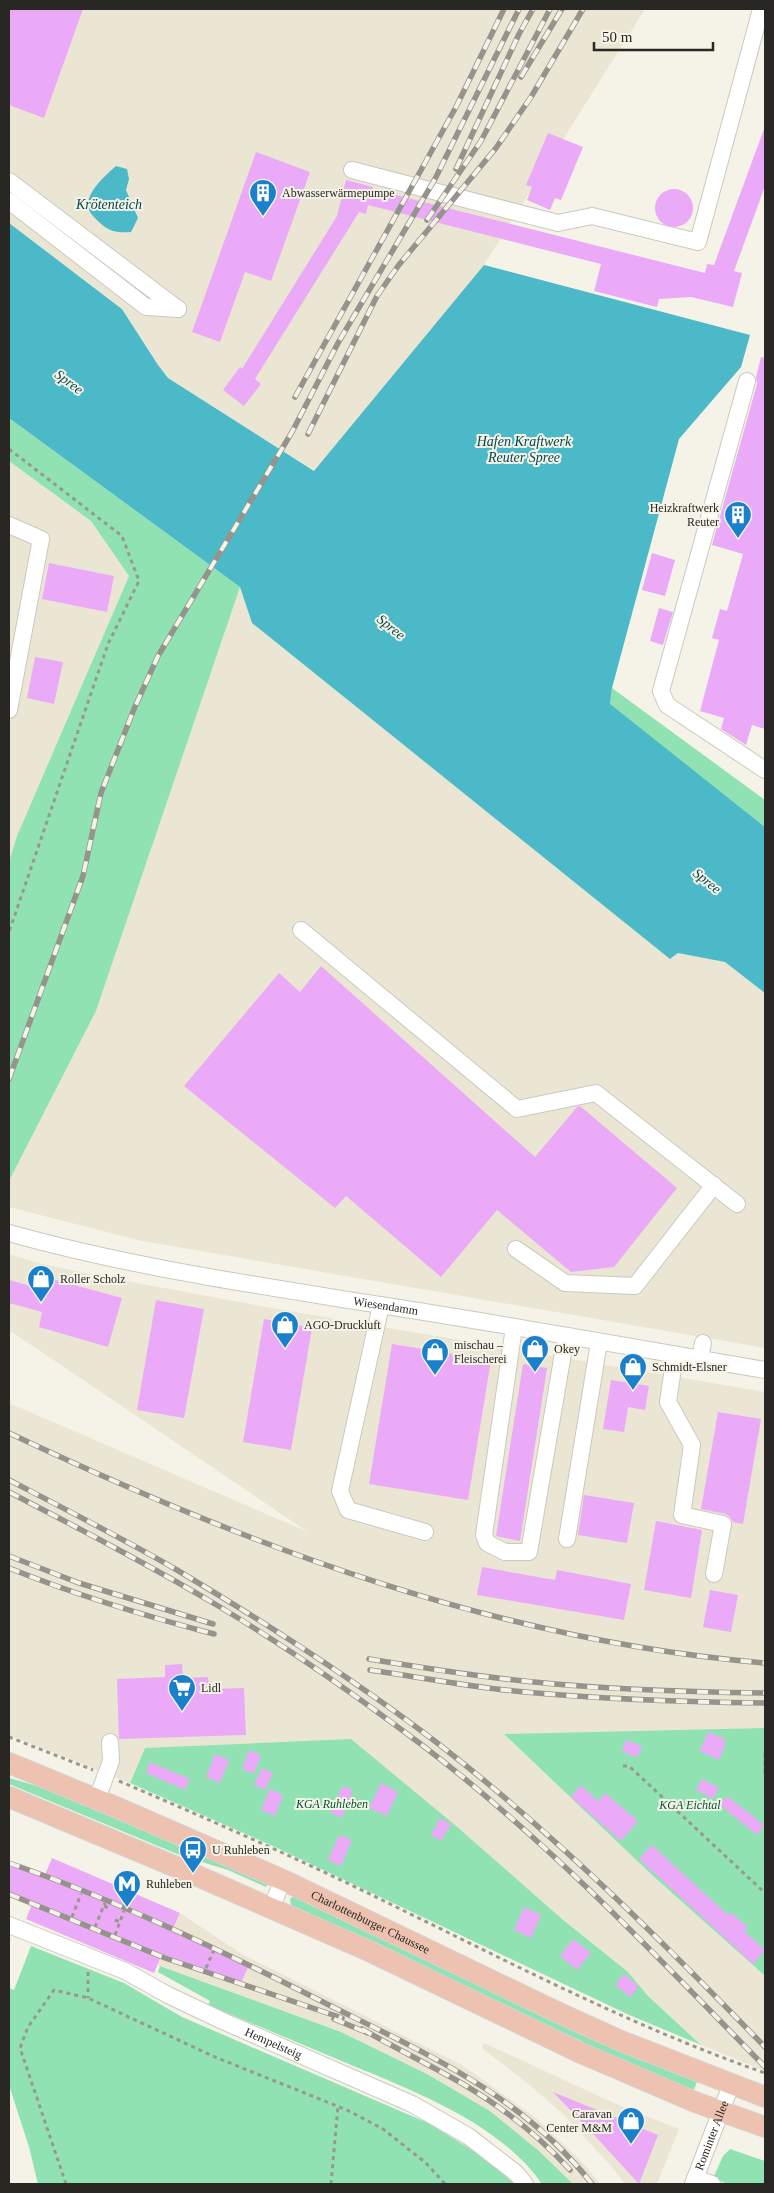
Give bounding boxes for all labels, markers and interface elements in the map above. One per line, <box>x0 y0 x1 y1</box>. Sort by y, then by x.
scale bar <box>594 20 713 52</box>
text: 50 m <box>602 29 633 45</box>
building icon: Abwasserwärmepumpe <box>248 178 278 217</box>
place label: Abwasserwärmepumpe <box>282 186 395 200</box>
water label: Krötenteich <box>75 197 142 212</box>
water label: Spree <box>52 367 86 397</box>
water label: Hafen Kraftwerk Reuter Spree <box>476 434 572 465</box>
building icon: Heizkraftwerk Reuter <box>723 500 753 539</box>
place label: Heizkraftwerk Reuter <box>650 501 719 529</box>
water label: Spree <box>374 611 408 643</box>
water label: Spree <box>690 865 724 897</box>
shop icon: Roller Scholz <box>26 1264 56 1303</box>
place label: Roller Scholz <box>60 1272 126 1286</box>
street label: Wiesendamm <box>352 1294 420 1318</box>
shop icon: AGO-Druckluft <box>270 1310 300 1349</box>
place label: AGO-Druckluft <box>304 1318 381 1332</box>
shop icon: Okey <box>520 1334 550 1373</box>
shop icon: mischau – Fleischerei <box>420 1337 450 1376</box>
place label: mischau – Fleischerei <box>454 1338 507 1366</box>
place label: Okey <box>554 1342 580 1356</box>
shop icon: Schmidt-Elsner <box>618 1352 648 1391</box>
place label: Schmidt-Elsner <box>652 1360 727 1374</box>
supermarket icon: Lidl <box>167 1673 197 1712</box>
place label: Lidl <box>201 1681 222 1695</box>
park label: KGA Ruhleben <box>295 1797 368 1811</box>
park label: KGA Eichtal <box>658 1798 721 1812</box>
bus stop icon: U Ruhleben <box>178 1835 208 1874</box>
place label: U Ruhleben <box>212 1843 270 1857</box>
metro station icon: Ruhleben <box>112 1869 142 1908</box>
place label: Ruhleben <box>146 1877 192 1891</box>
street label: Charlottenburger Chaussee <box>309 1888 432 1957</box>
street label: Hempelsteig <box>243 2025 304 2062</box>
street label: Rominter Allee <box>692 2099 731 2172</box>
shop icon: Caravan Center M&M <box>616 2106 646 2145</box>
place label: Caravan Center M&M <box>546 2107 612 2135</box>

